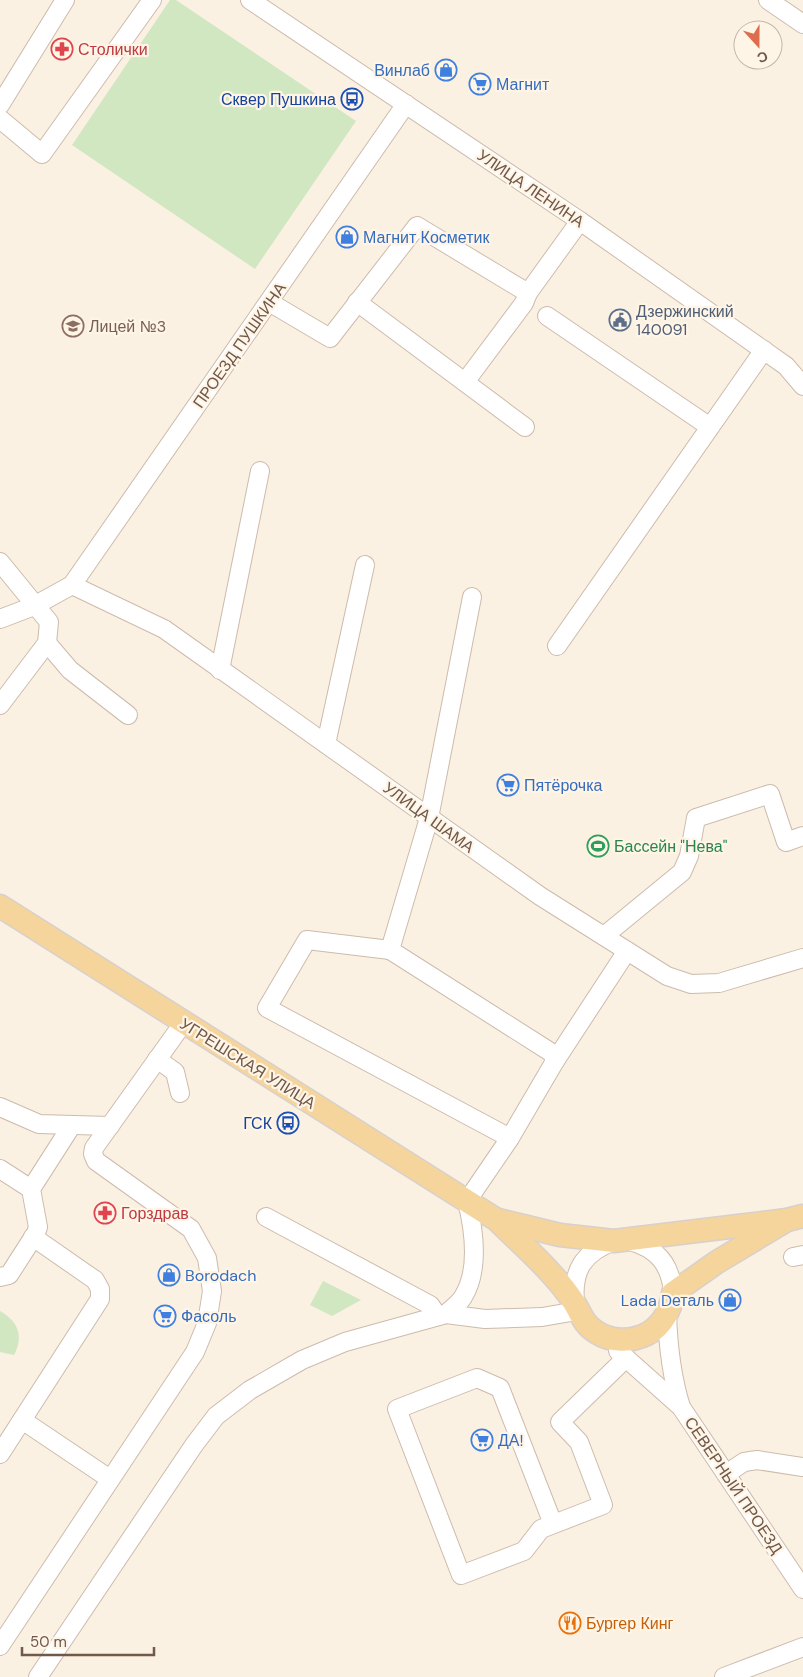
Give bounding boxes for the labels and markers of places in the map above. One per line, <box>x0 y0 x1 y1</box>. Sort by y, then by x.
pharmacy icon: Столички <box>50 37 74 61</box>
place label: Столички <box>78 39 148 60</box>
shop icon: Винлаб <box>434 58 458 82</box>
place label: Винлаб <box>374 60 430 81</box>
supermarket icon: Магнит <box>468 72 492 96</box>
place label: Магнит <box>496 74 550 95</box>
bus stop icon: Сквер Пушкина <box>340 87 364 111</box>
place label: Сквер Пушкина <box>221 89 336 110</box>
shop icon: Магнит Косметик <box>335 225 359 249</box>
place label: Магнит Косметик <box>363 227 490 248</box>
place label: Дзержинский 140091 <box>636 301 734 340</box>
public building icon: Дзержинский 140091 <box>608 308 632 332</box>
school or university icon: Лицей №3 <box>61 314 85 338</box>
place label: Лицей №3 <box>89 316 166 337</box>
supermarket icon: Пятёрочка <box>496 773 520 797</box>
place label: Пятёрочка <box>524 775 603 796</box>
sports icon: Бассейн "Нева" <box>586 834 610 858</box>
place label: Бассейн "Нева" <box>614 836 728 857</box>
bus stop icon: ГСК <box>276 1111 300 1135</box>
place label: ГСК <box>243 1113 273 1134</box>
pharmacy icon: Горздрав <box>93 1201 117 1225</box>
place label: Горздрав <box>121 1203 189 1224</box>
shop icon: Borodach <box>157 1263 181 1287</box>
place label: Borodach <box>185 1265 256 1286</box>
shop icon: Lada Dеталь <box>718 1288 742 1312</box>
place label: Lada Dеталь <box>621 1290 714 1311</box>
supermarket icon: Фасоль <box>153 1304 177 1328</box>
place label: Фасоль <box>181 1306 236 1327</box>
supermarket icon: ДА! <box>470 1428 494 1452</box>
place label: ДА! <box>498 1430 524 1451</box>
restaurant icon: Бургер Кинг <box>558 1611 582 1635</box>
place label: Бургер Кинг <box>586 1613 673 1634</box>

